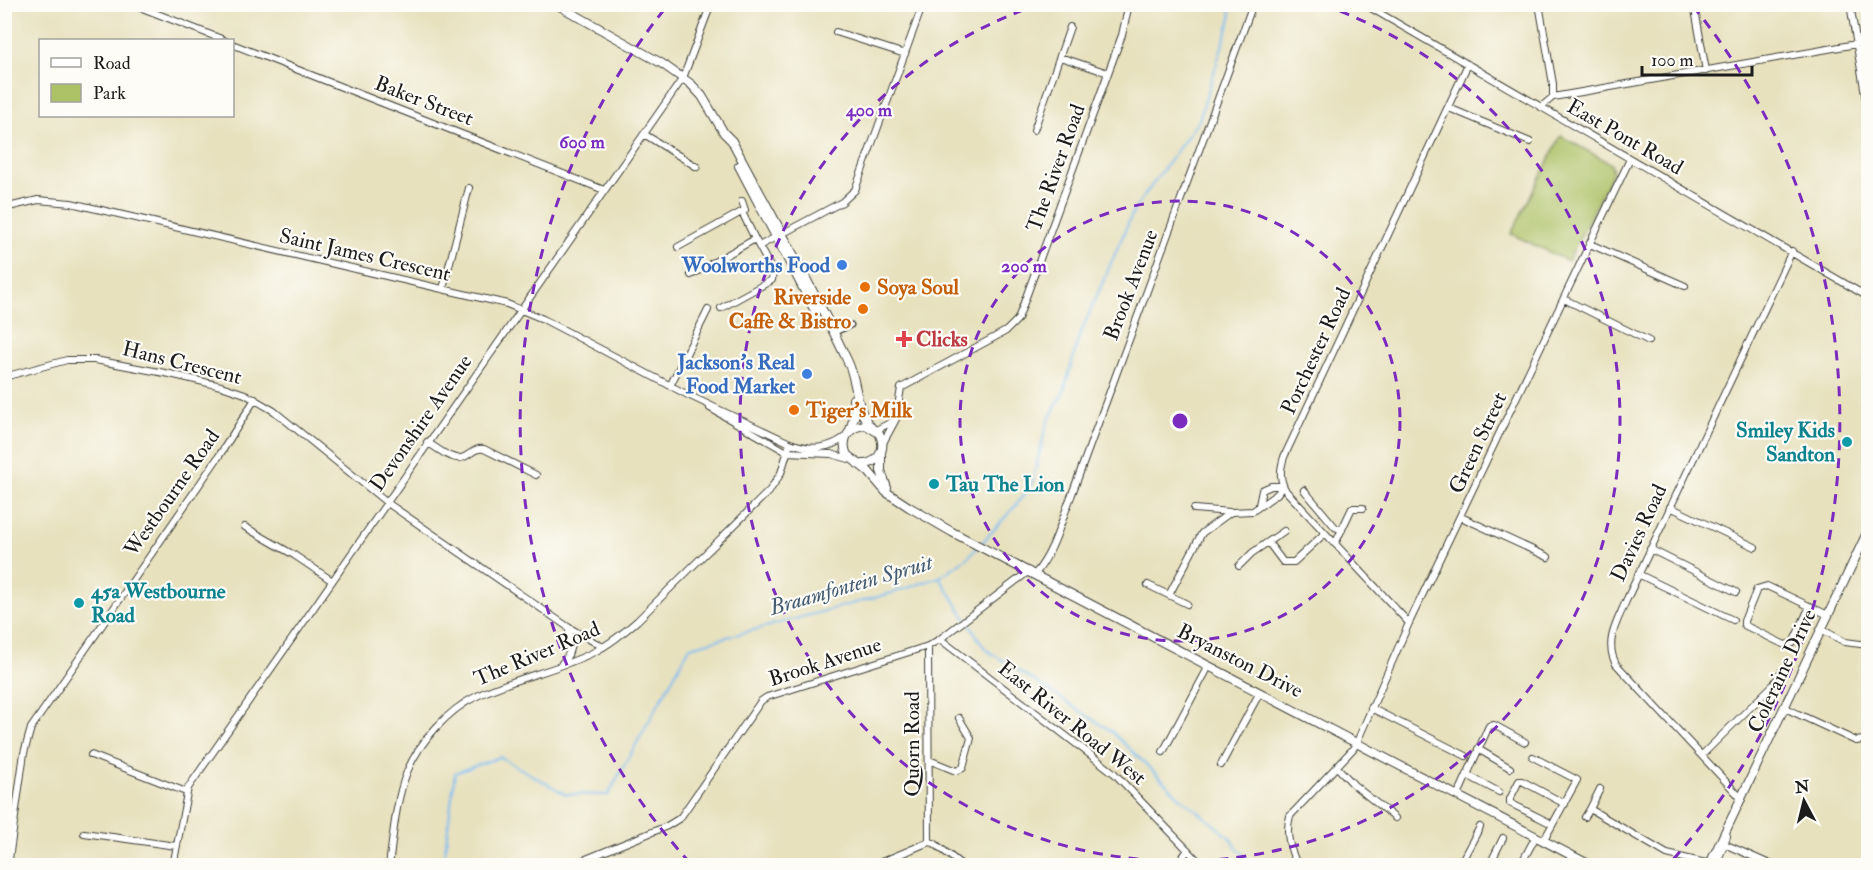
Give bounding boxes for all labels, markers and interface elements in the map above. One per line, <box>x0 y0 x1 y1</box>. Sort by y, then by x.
legend <box>39 39 234 117</box>
scale bar <box>1642 39 1752 77</box>
text: 100 m <box>1651 49 1694 72</box>
text: Road <box>93 52 131 75</box>
street label: Baker Street <box>371 70 477 132</box>
text: Park <box>93 82 126 105</box>
street label: East Pont Road <box>1562 93 1689 181</box>
text: 400 m <box>845 99 893 122</box>
street label: The River Road <box>1020 100 1092 236</box>
text: 600 m <box>559 131 606 154</box>
street label: Saint James Crescent <box>277 222 453 288</box>
street label: Brook Avenue <box>1097 225 1165 344</box>
place label: Woolworths Food <box>681 252 831 279</box>
text: 200 m <box>1001 255 1048 278</box>
marker: Woolworths Food <box>835 258 849 272</box>
place label: Soya Soul <box>877 274 960 301</box>
marker: Soya Soul <box>858 280 872 294</box>
street label: Porchester Road <box>1275 283 1357 419</box>
place label: Riverside Caffè & Bistro <box>729 284 851 335</box>
marker: Riverside Caffè & Bistro <box>856 302 870 316</box>
place label: Clicks <box>916 326 968 353</box>
marker: Clicks <box>897 332 911 346</box>
street label: Hans Crescent <box>120 335 245 391</box>
street label: Devonshire Avenue <box>364 349 478 497</box>
place label: Jackson's Real Food Market <box>677 349 796 400</box>
marker: Jackson's Real Food Market <box>800 367 814 381</box>
street label: Green Street <box>1443 388 1513 498</box>
place label: Tiger's Milk <box>805 397 913 424</box>
marker: Tiger's Milk <box>787 403 801 417</box>
centre of rings <box>1170 411 1190 431</box>
place label: Smiley Kids Sandton <box>1736 417 1835 468</box>
street label: Westbourne Road <box>118 424 226 563</box>
marker: Smiley Kids Sandton <box>1840 435 1854 449</box>
place label: Tau The Lion <box>945 471 1065 498</box>
marker: Tau The Lion <box>927 477 941 491</box>
street label: Davies Road <box>1605 479 1674 586</box>
water label: Braamfontein Spruit <box>765 548 937 622</box>
place label: 45a Westbourne Road <box>90 578 226 629</box>
marker: 45a Westbourne Road <box>72 596 86 610</box>
street label: Coleraine Drive <box>1742 605 1823 737</box>
street label: The River Road <box>470 615 605 693</box>
street label: Bryanston Drive <box>1173 618 1308 704</box>
street label: Brook Avenue <box>765 631 885 693</box>
street label: East River Road West <box>992 655 1152 791</box>
street label: Quorn Road <box>899 691 926 797</box>
north arrow <box>1774 771 1834 831</box>
text: N <box>1793 776 1811 798</box>

